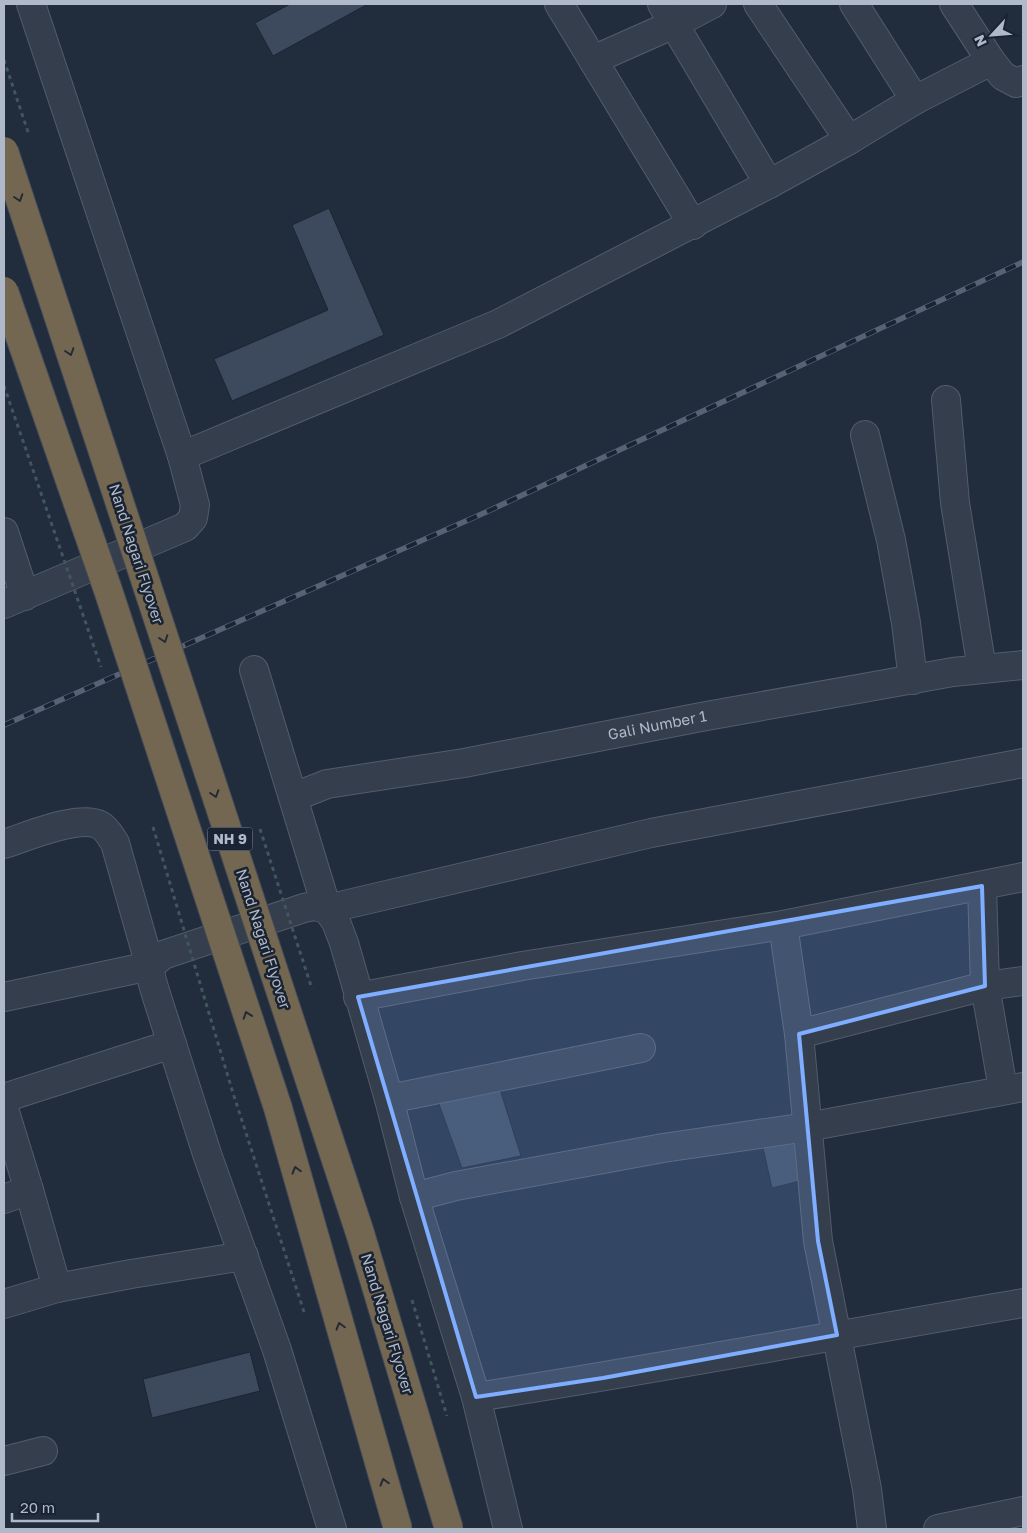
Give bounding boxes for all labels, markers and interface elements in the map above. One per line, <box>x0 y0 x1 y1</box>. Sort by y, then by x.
north arrow <box>967 10 1017 60</box>
text: N <box>970 32 990 49</box>
one-way arrow <box>13 193 23 201</box>
one-way arrow <box>64 347 74 356</box>
street label: Nand Nagari Flyover <box>106 481 168 626</box>
one-way arrow <box>159 635 169 643</box>
street label: Gali Number 1 <box>606 706 708 743</box>
one-way arrow <box>209 789 219 797</box>
road number: NH 9 <box>208 828 252 851</box>
street label: Nand Nagari Flyover <box>233 866 295 1011</box>
one-way arrow <box>243 1011 253 1019</box>
one-way arrow <box>291 1166 301 1174</box>
street label: Nand Nagari Flyover <box>358 1251 418 1396</box>
one-way arrow <box>335 1323 345 1331</box>
one-way arrow <box>380 1479 390 1487</box>
scale bar <box>12 1490 99 1522</box>
text: 20 m <box>20 1498 55 1516</box>

